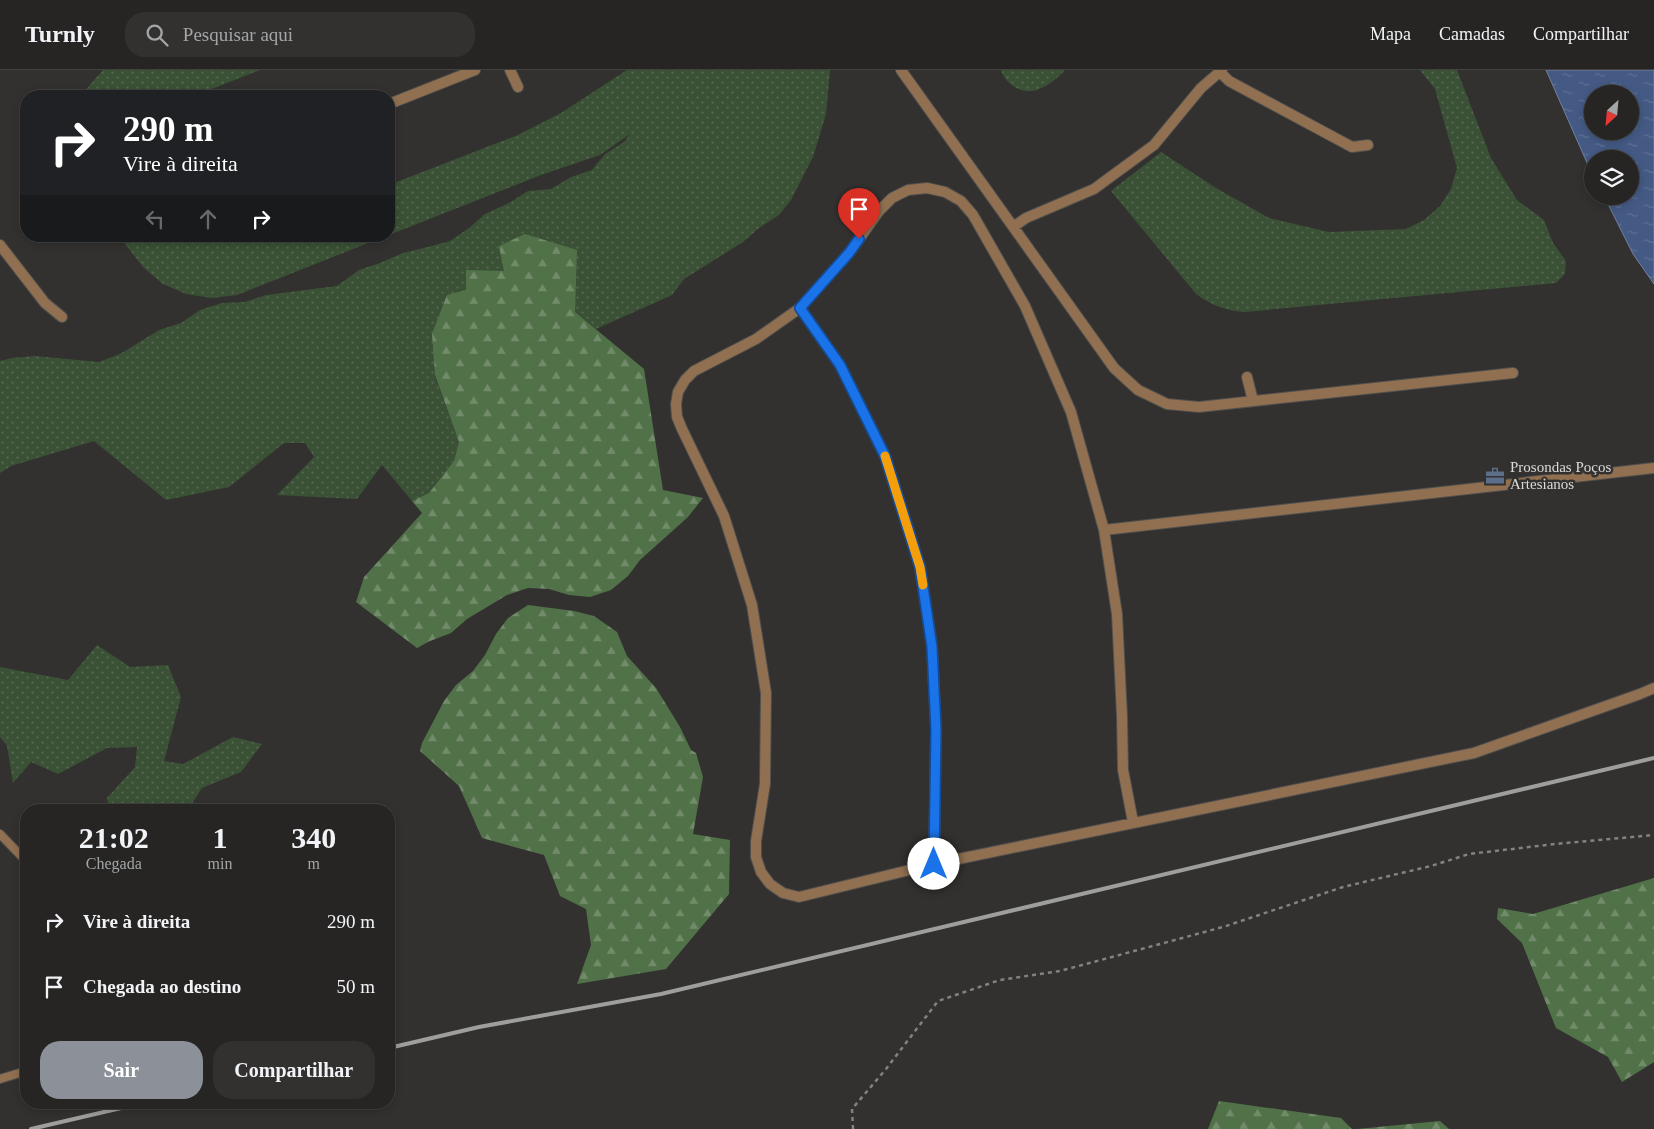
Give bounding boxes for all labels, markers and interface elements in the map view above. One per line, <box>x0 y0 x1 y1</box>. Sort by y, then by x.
search box <box>125 12 475 57</box>
text: Turnly <box>25 21 95 47</box>
icon: search <box>143 21 171 49</box>
text: Pesquisar aqui <box>183 24 293 45</box>
text: Mapa <box>1370 24 1411 44</box>
text: Camadas <box>1439 24 1505 44</box>
text: Compartilhar <box>1533 24 1629 44</box>
north arrow <box>1584 85 1639 140</box>
map controls <box>1584 85 1639 205</box>
icon: right <box>40 110 105 175</box>
text: 290 m <box>123 110 213 149</box>
button: layers <box>1584 150 1639 205</box>
text: Vire à direita <box>123 151 238 176</box>
pin <box>838 188 880 239</box>
icon: arrive <box>845 195 873 223</box>
icon: left <box>141 205 169 233</box>
icon: ahead <box>194 205 222 233</box>
icon: right <box>247 205 275 233</box>
place label: Prosondas Poços Artesianos <box>1510 459 1611 492</box>
office icon: Prosondas Poços Artesianos <box>1484 465 1506 487</box>
text: 21:02 <box>79 821 149 854</box>
text: 1 <box>212 821 227 854</box>
text: 340 <box>291 821 336 854</box>
position arrow <box>907 837 959 889</box>
text: Chegada <box>86 855 142 872</box>
text: min <box>208 855 232 872</box>
text: m <box>307 855 320 872</box>
icon: right <box>40 908 68 936</box>
text: Vire à direita <box>83 911 190 932</box>
text: 290 m <box>327 911 375 932</box>
icon: arrive <box>40 973 68 1001</box>
text: Chegada ao destino <box>83 976 241 997</box>
text: 50 m <box>336 976 375 997</box>
button: Sair <box>40 1041 203 1099</box>
button: Compartilhar <box>213 1041 375 1099</box>

